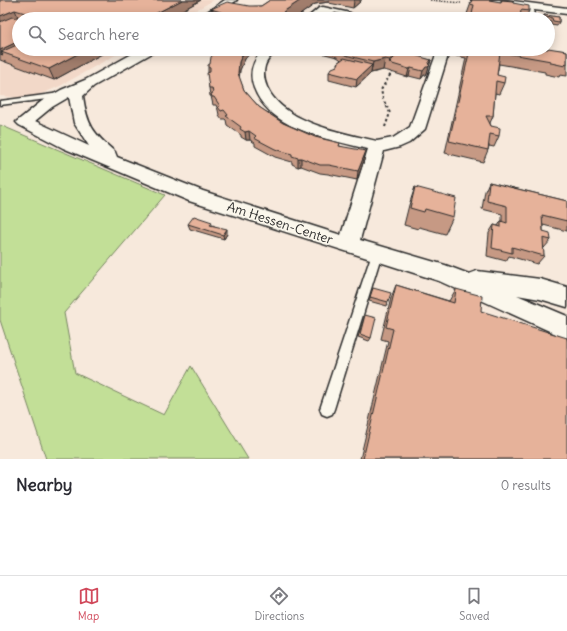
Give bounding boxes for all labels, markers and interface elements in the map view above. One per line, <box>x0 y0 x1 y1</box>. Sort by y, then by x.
search box <box>12 12 555 56</box>
icon: search <box>26 23 48 45</box>
text: Search here <box>58 25 139 44</box>
street label: Am Hessen-Center <box>225 198 336 248</box>
text: Nearby <box>16 474 72 496</box>
text: 0 results <box>501 477 551 494</box>
tab: Map <box>78 585 100 623</box>
tab: Directions <box>255 585 304 623</box>
tab: Saved <box>459 585 489 623</box>

